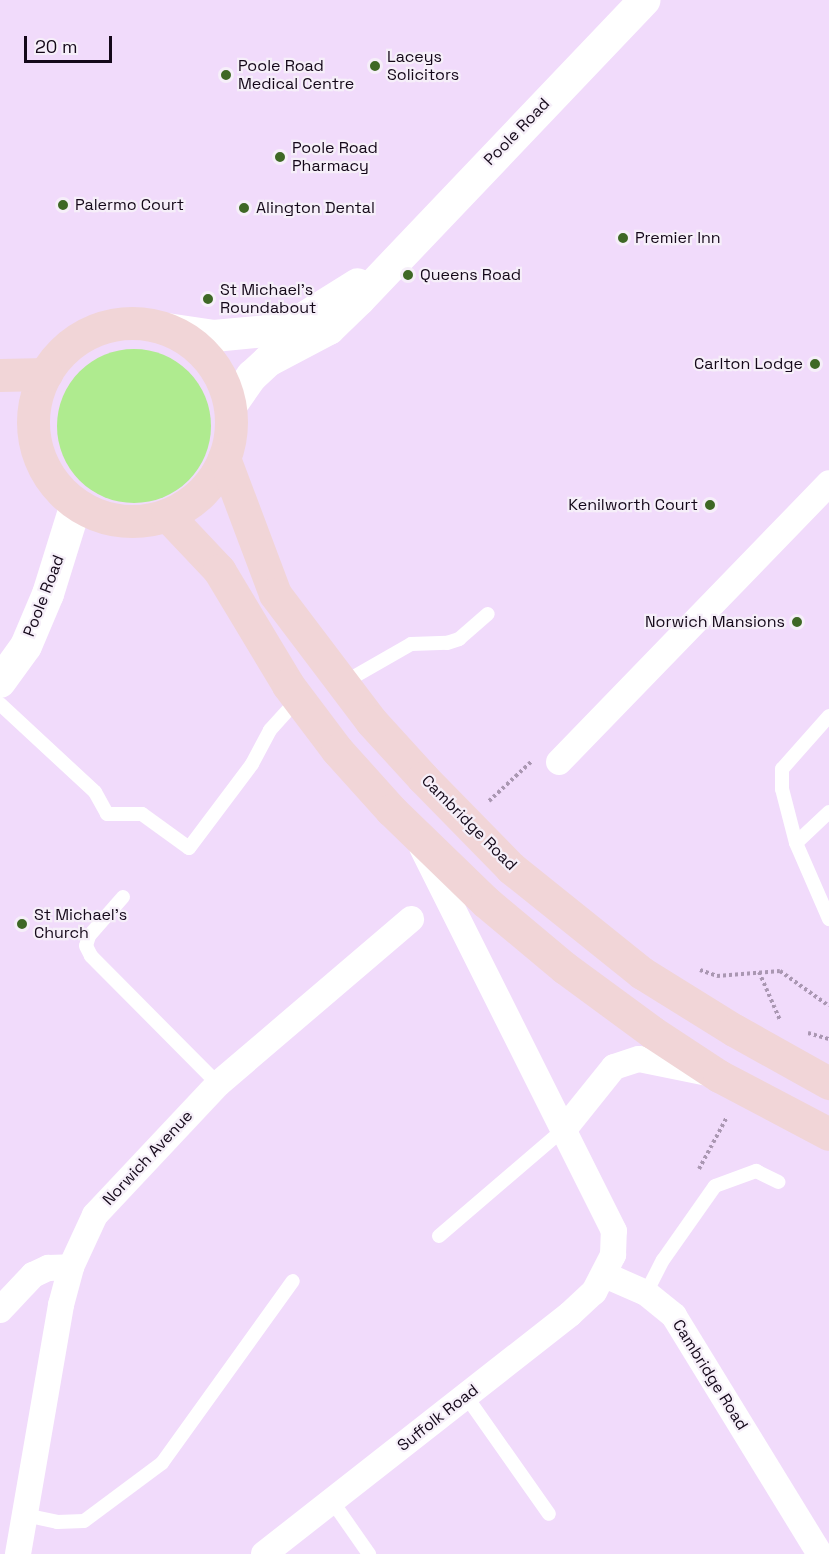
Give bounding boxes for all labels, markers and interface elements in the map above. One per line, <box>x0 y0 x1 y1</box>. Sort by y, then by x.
scale bar <box>27 24 116 62</box>
text: 20 m <box>35 35 78 58</box>
place label: Laceys Solicitors <box>387 47 459 85</box>
place label: Poole Road Medical Centre <box>238 56 354 94</box>
marker: Laceys Solicitors <box>368 59 382 73</box>
marker: Poole Road Medical Centre <box>219 68 233 82</box>
street label: Poole Road <box>480 94 554 170</box>
place label: Poole Road Pharmacy <box>292 138 378 176</box>
marker: Poole Road Pharmacy <box>273 150 287 164</box>
place label: Palermo Court <box>75 195 184 215</box>
marker: Palermo Court <box>56 198 70 212</box>
place label: Alington Dental <box>256 198 375 218</box>
marker: Alington Dental <box>237 201 251 215</box>
place label: Premier Inn <box>635 228 721 248</box>
marker: Premier Inn <box>616 231 630 245</box>
place label: Queens Road <box>420 265 521 285</box>
marker: Queens Road <box>401 268 415 282</box>
place label: St Michael's Roundabout <box>220 280 316 318</box>
marker: St Michael's Roundabout <box>201 292 215 306</box>
place label: Carlton Lodge <box>694 354 803 374</box>
marker: Carlton Lodge <box>808 357 822 371</box>
place label: Kenilworth Court <box>568 495 698 515</box>
marker: Kenilworth Court <box>703 498 717 512</box>
street label: Poole Road <box>20 552 68 640</box>
place label: Norwich Mansions <box>645 612 785 632</box>
marker: Norwich Mansions <box>790 615 804 629</box>
street label: Cambridge Road <box>417 771 521 875</box>
place label: St Michael's Church <box>34 905 127 943</box>
marker: St Michael's Church <box>15 917 29 931</box>
street label: Norwich Avenue <box>99 1106 197 1210</box>
street label: Cambridge Road <box>668 1316 752 1434</box>
street label: Suffolk Road <box>394 1381 482 1455</box>

